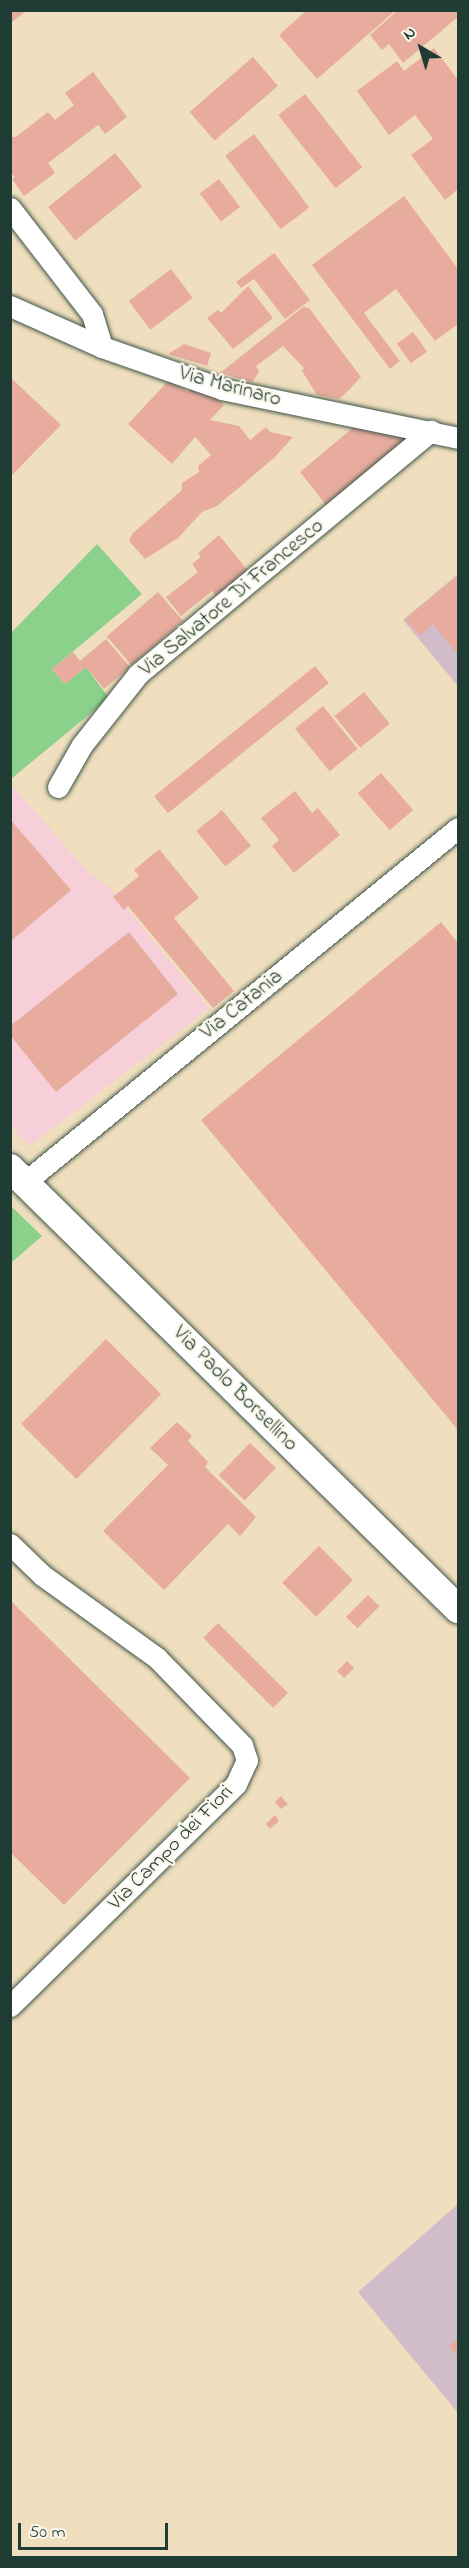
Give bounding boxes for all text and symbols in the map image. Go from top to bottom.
north arrow [391,18,451,78]
text: N [398,21,422,47]
street label: Via Marinaro [176,361,284,413]
street label: Via Salvatore Di Francesco [135,514,329,682]
street label: Via Catania [196,964,288,1046]
street label: Via Paolo Borsellino [167,1321,303,1457]
street label: Via Campo dei Fiori [103,1780,239,1916]
scale bar [21,2511,171,2549]
text: 50 m [29,2520,66,2546]

